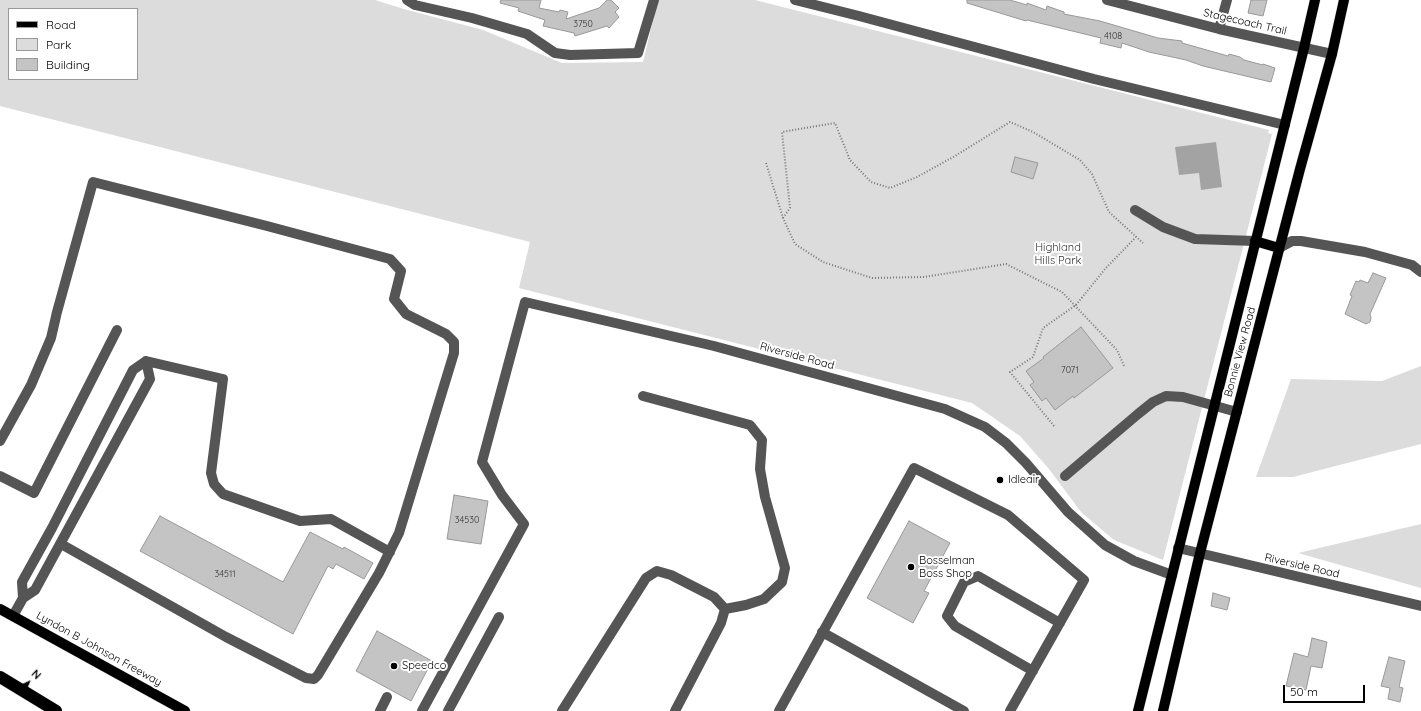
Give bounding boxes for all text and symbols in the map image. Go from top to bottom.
street label: Stagecoach Trail [1202,6,1288,38]
legend [8,8,138,80]
text: Road [46,17,76,32]
house number: 3750 [573,19,593,29]
house number: 4108 [1104,31,1122,41]
text: Park [46,37,71,52]
text: Building [46,57,90,72]
park label: Highland Hills Park [1035,241,1081,267]
street label: Bonnie View Road [1222,306,1258,398]
street label: Riverside Road [758,340,836,372]
house number: 7071 [1061,365,1079,375]
place label: Idleair [1008,473,1039,487]
marker: Idleair [995,475,1005,485]
house number: 34530 [455,515,479,525]
street label: Riverside Road [1263,551,1341,581]
place label: Bosselman Boss Shop [919,554,975,580]
marker: Bosselman Boss Shop [906,562,916,572]
house number: 34511 [214,569,236,579]
street label: Lyndon B Johnson Freeway [34,609,164,689]
place label: Speedco [402,659,446,673]
marker: Speedco [389,661,399,671]
north arrow [8,663,48,703]
text: N [29,667,44,682]
scale bar [1285,677,1367,703]
text: 50 m [1290,684,1318,699]

